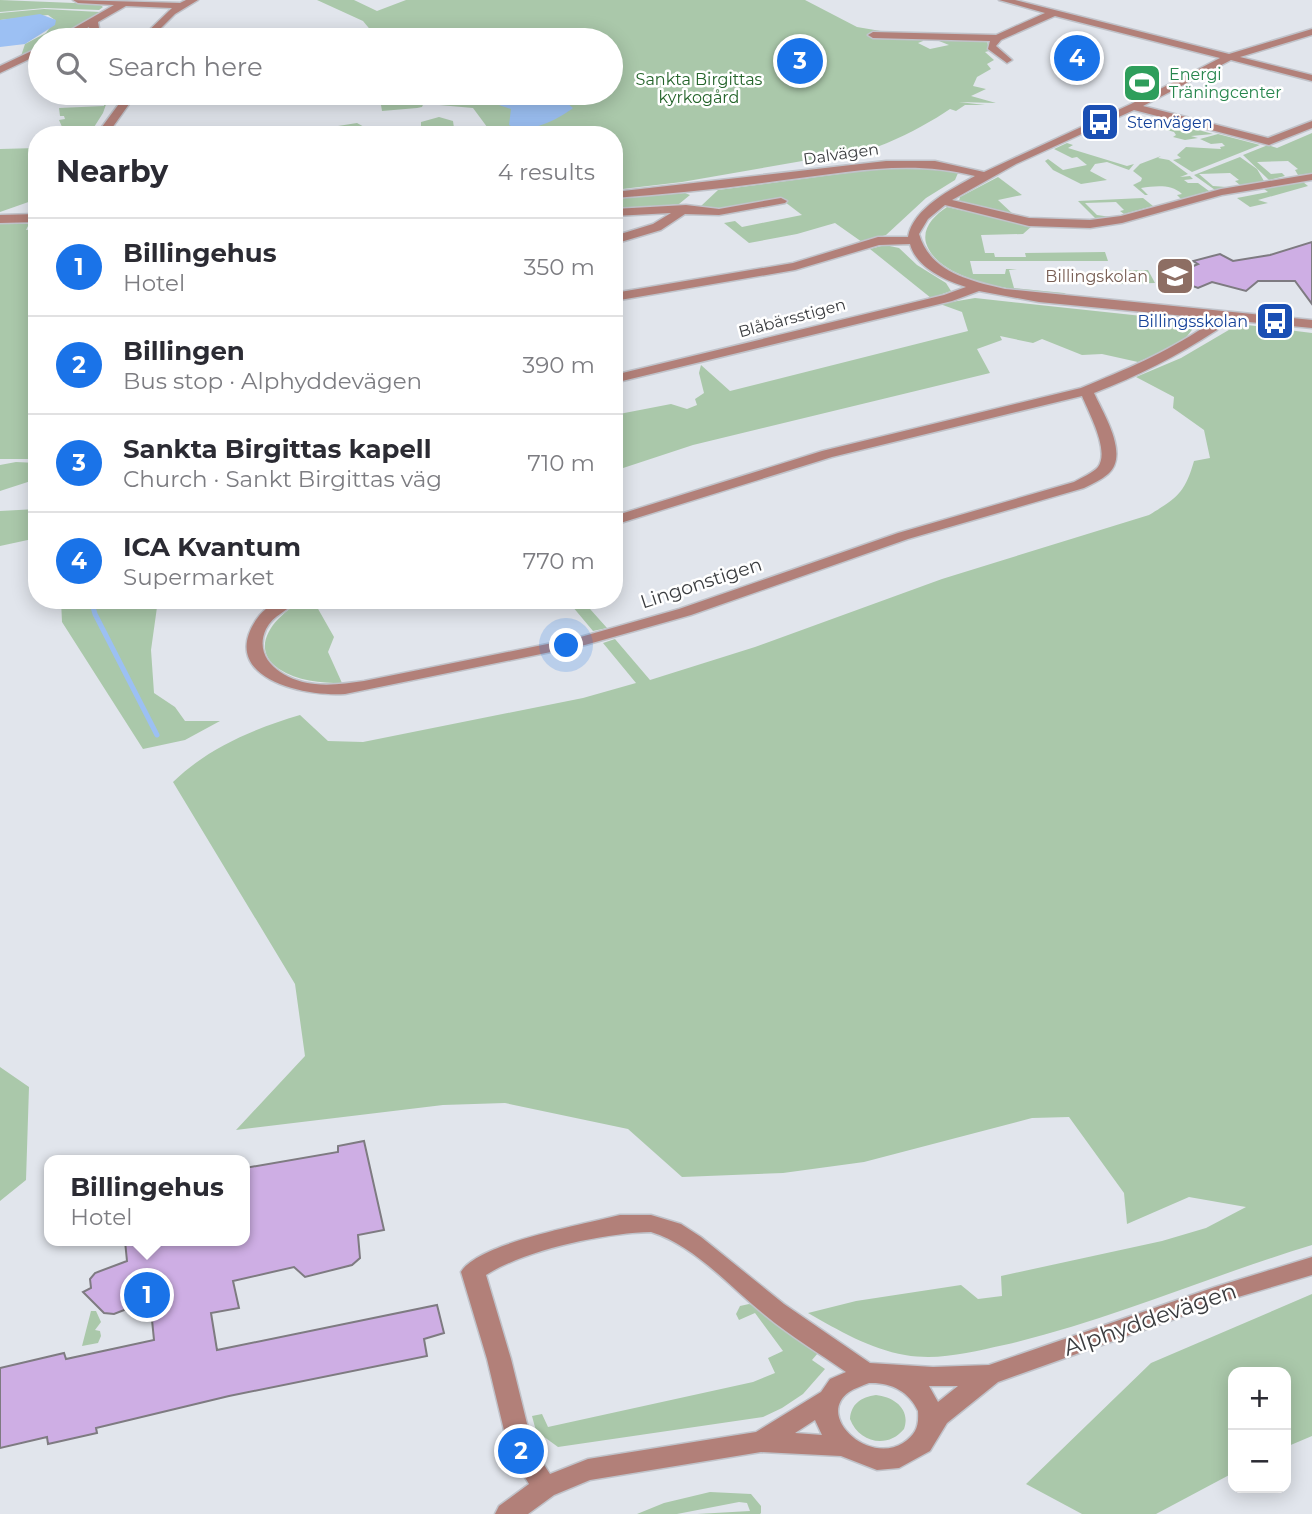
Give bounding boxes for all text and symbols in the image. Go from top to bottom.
search box [28,28,623,105]
pin: 4 [1054,32,1100,84]
pin: 3 [777,35,823,87]
icon: search [52,48,90,86]
text: Search here [108,51,263,83]
sports icon: Energi Träningcenter [1121,62,1163,104]
place label: Energi Träningcenter [1169,65,1282,102]
park label: Sankta Birgittas kyrkogård [636,70,763,107]
bus stop icon: Stenvägen [1079,101,1121,143]
place label: Stenvägen [1127,113,1213,132]
street label: Dalvägen [802,139,880,169]
text: Nearby [56,153,168,190]
text: 4 results [498,158,595,186]
text: Billingehus [123,237,277,269]
text: 1 [74,253,84,281]
text: 350 m [524,253,595,281]
school or university icon: Billingskolan [1154,255,1196,297]
place label: Billingskolan [1045,267,1148,286]
text: Hotel [123,269,185,297]
street label: Blåbärsstigen [736,295,848,341]
bus stop icon: Billingsskolan [1254,300,1296,342]
place label: Billingsskolan [1138,312,1248,331]
text: Billingen [123,335,245,367]
text: 2 [72,351,86,379]
text: 390 m [522,351,595,379]
text: Bus stop · Alphyddevägen [123,367,422,395]
text: Sankta Birgittas kapell [123,433,431,465]
text: 3 [72,449,86,477]
text: 710 m [527,449,595,477]
text: Church · Sankt Birgittas väg [123,465,442,493]
text: ICA Kvantum [123,531,301,563]
text: 4 [71,547,87,575]
text: 770 m [523,547,595,575]
street label: Lingonstigen [637,553,765,613]
text: Supermarket [123,563,275,591]
your location [549,628,583,662]
popup [44,1155,250,1246]
text: Billingehus [70,1171,224,1203]
text: Hotel [70,1203,132,1231]
pin: 1 [124,1269,170,1321]
street label: Alphyddevägen [1060,1276,1240,1362]
map controls [1228,1367,1291,1493]
button: + [1228,1367,1291,1430]
pin: 2 [498,1425,544,1477]
button: − [1228,1430,1291,1493]

